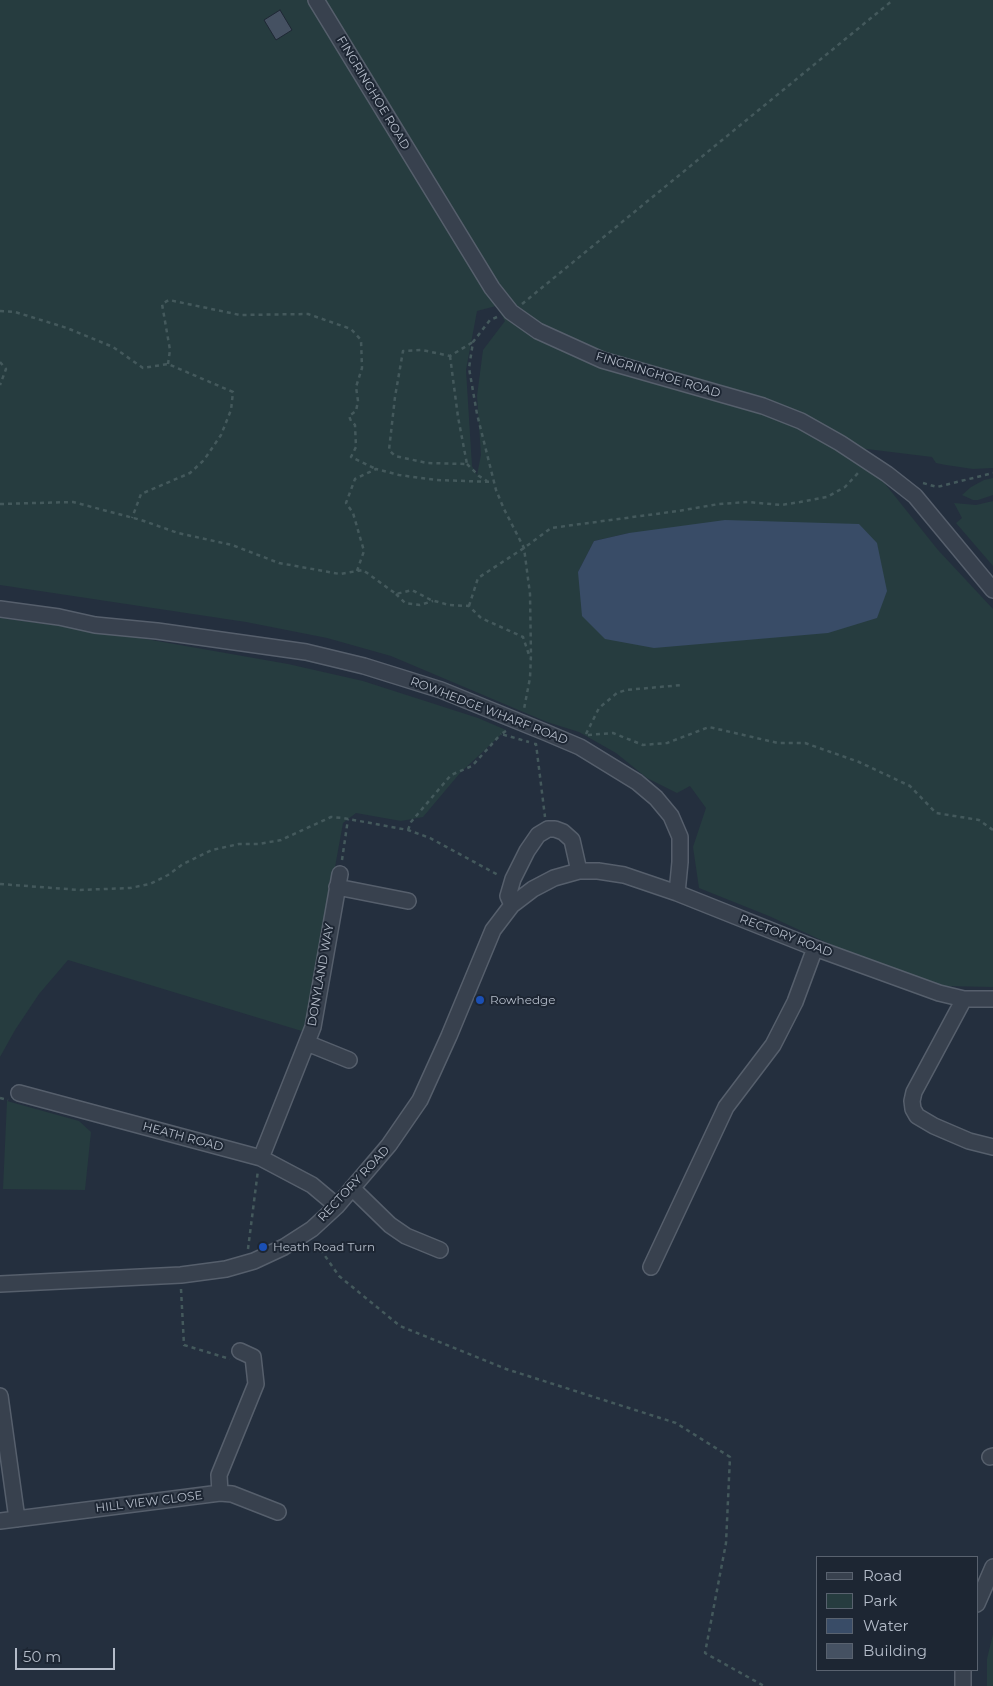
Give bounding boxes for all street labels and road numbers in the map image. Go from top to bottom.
street label: FINGRINGHOE ROAD [333,34,413,152]
street label: FINGRINGHOE ROAD [594,349,722,401]
street label: ROWHEDGE WHARF ROAD [408,674,570,748]
street label: RECTORY ROAD [738,912,834,960]
street label: DONYLAND WAY [305,923,337,1027]
street label: HEATH ROAD [141,1119,225,1155]
street label: RECTORY ROAD [315,1143,393,1225]
street label: HILL VIEW CLOSE [95,1488,203,1516]

